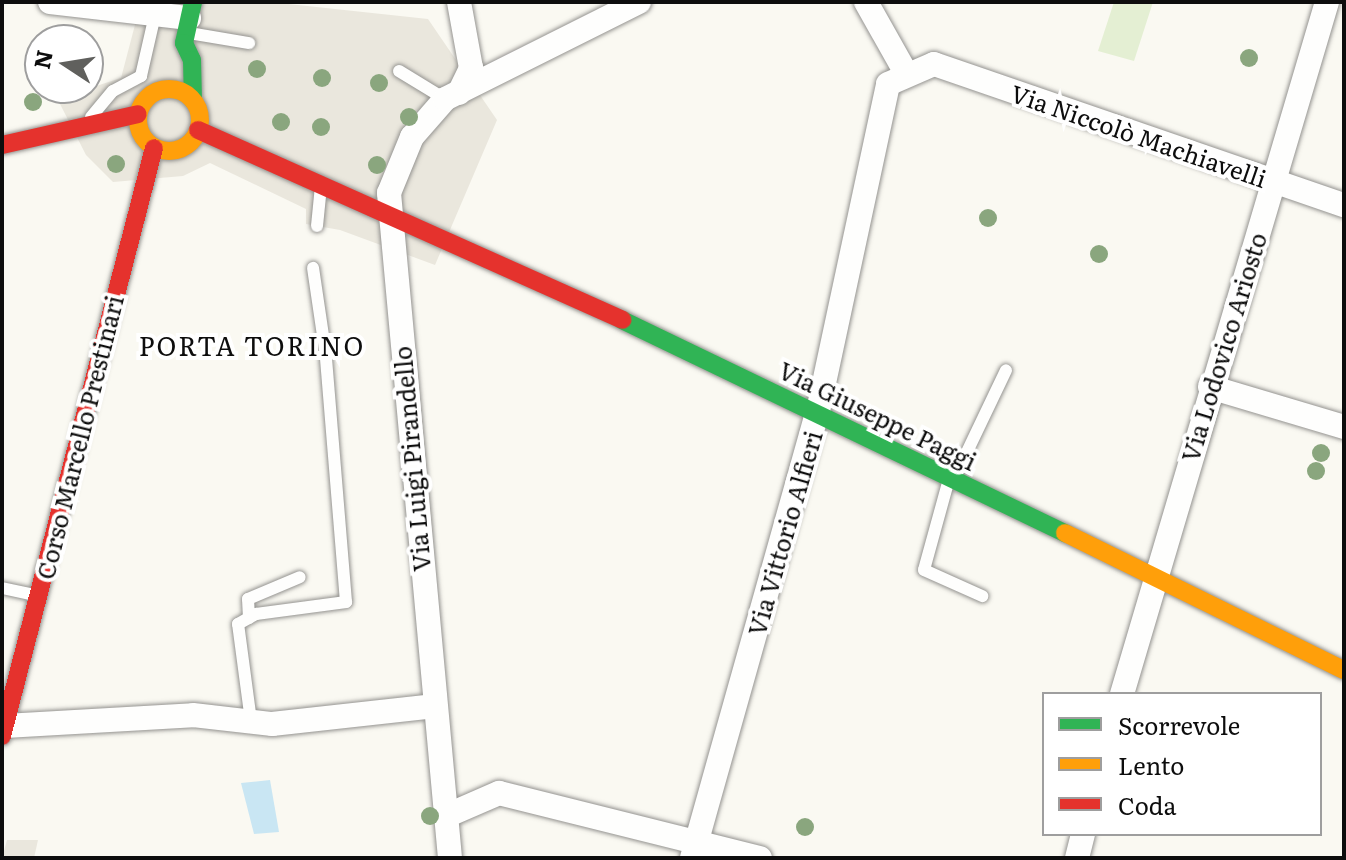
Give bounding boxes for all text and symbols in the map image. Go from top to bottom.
north arrow [24,24,104,104]
text: N [24,47,60,72]
street label: Via Niccolò Machiavelli [1007,78,1271,192]
street label: Via Lodovico Ariosto [1174,229,1272,465]
street label: Corso Marcello Prestinari [30,292,128,582]
district label: PORTA TORINO [139,329,365,361]
street label: Via Luigi Pirandello [387,345,435,573]
street label: Via Giuseppe Paggi [775,355,981,475]
street label: Via Vittorio Alfieri [741,427,827,639]
legend [1042,692,1322,836]
text: Scorrevole [1118,707,1240,742]
text: Lento [1118,747,1184,782]
text: Coda [1118,787,1176,822]

